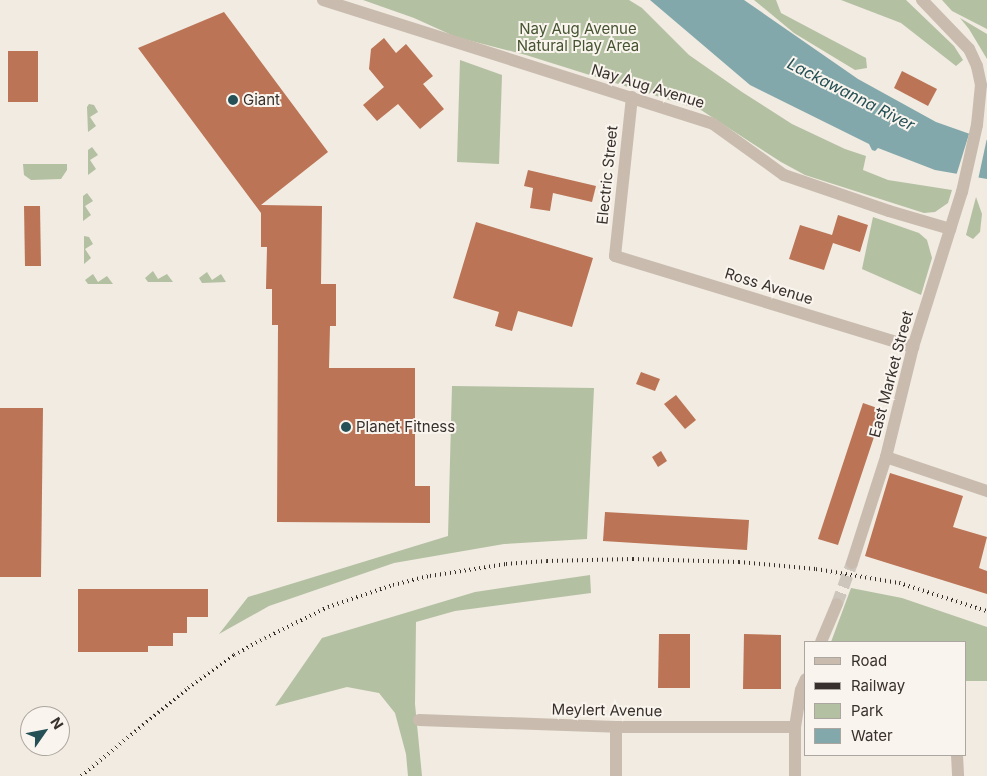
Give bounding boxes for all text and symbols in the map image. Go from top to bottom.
park label: Nay Aug Avenue Natural Play Area [517,19,639,54]
water label: Lackawanna River [784,54,918,134]
street label: Nay Aug Avenue [589,60,707,112]
place label: Giant [243,91,280,109]
marker: Giant [227,94,239,106]
street label: Electric Street [593,125,621,225]
street label: Ross Avenue [723,264,815,308]
street label: East Market Street [865,309,917,439]
place label: Planet Fitness [356,418,455,436]
marker: Planet Fitness [340,421,352,433]
legend [804,641,967,756]
text: Road [851,651,887,670]
text: Railway [851,676,905,695]
street label: Meylert Avenue [552,700,662,720]
text: Park [851,701,883,720]
north arrow [20,706,70,756]
text: N [47,714,67,732]
text: Water [851,726,893,745]

